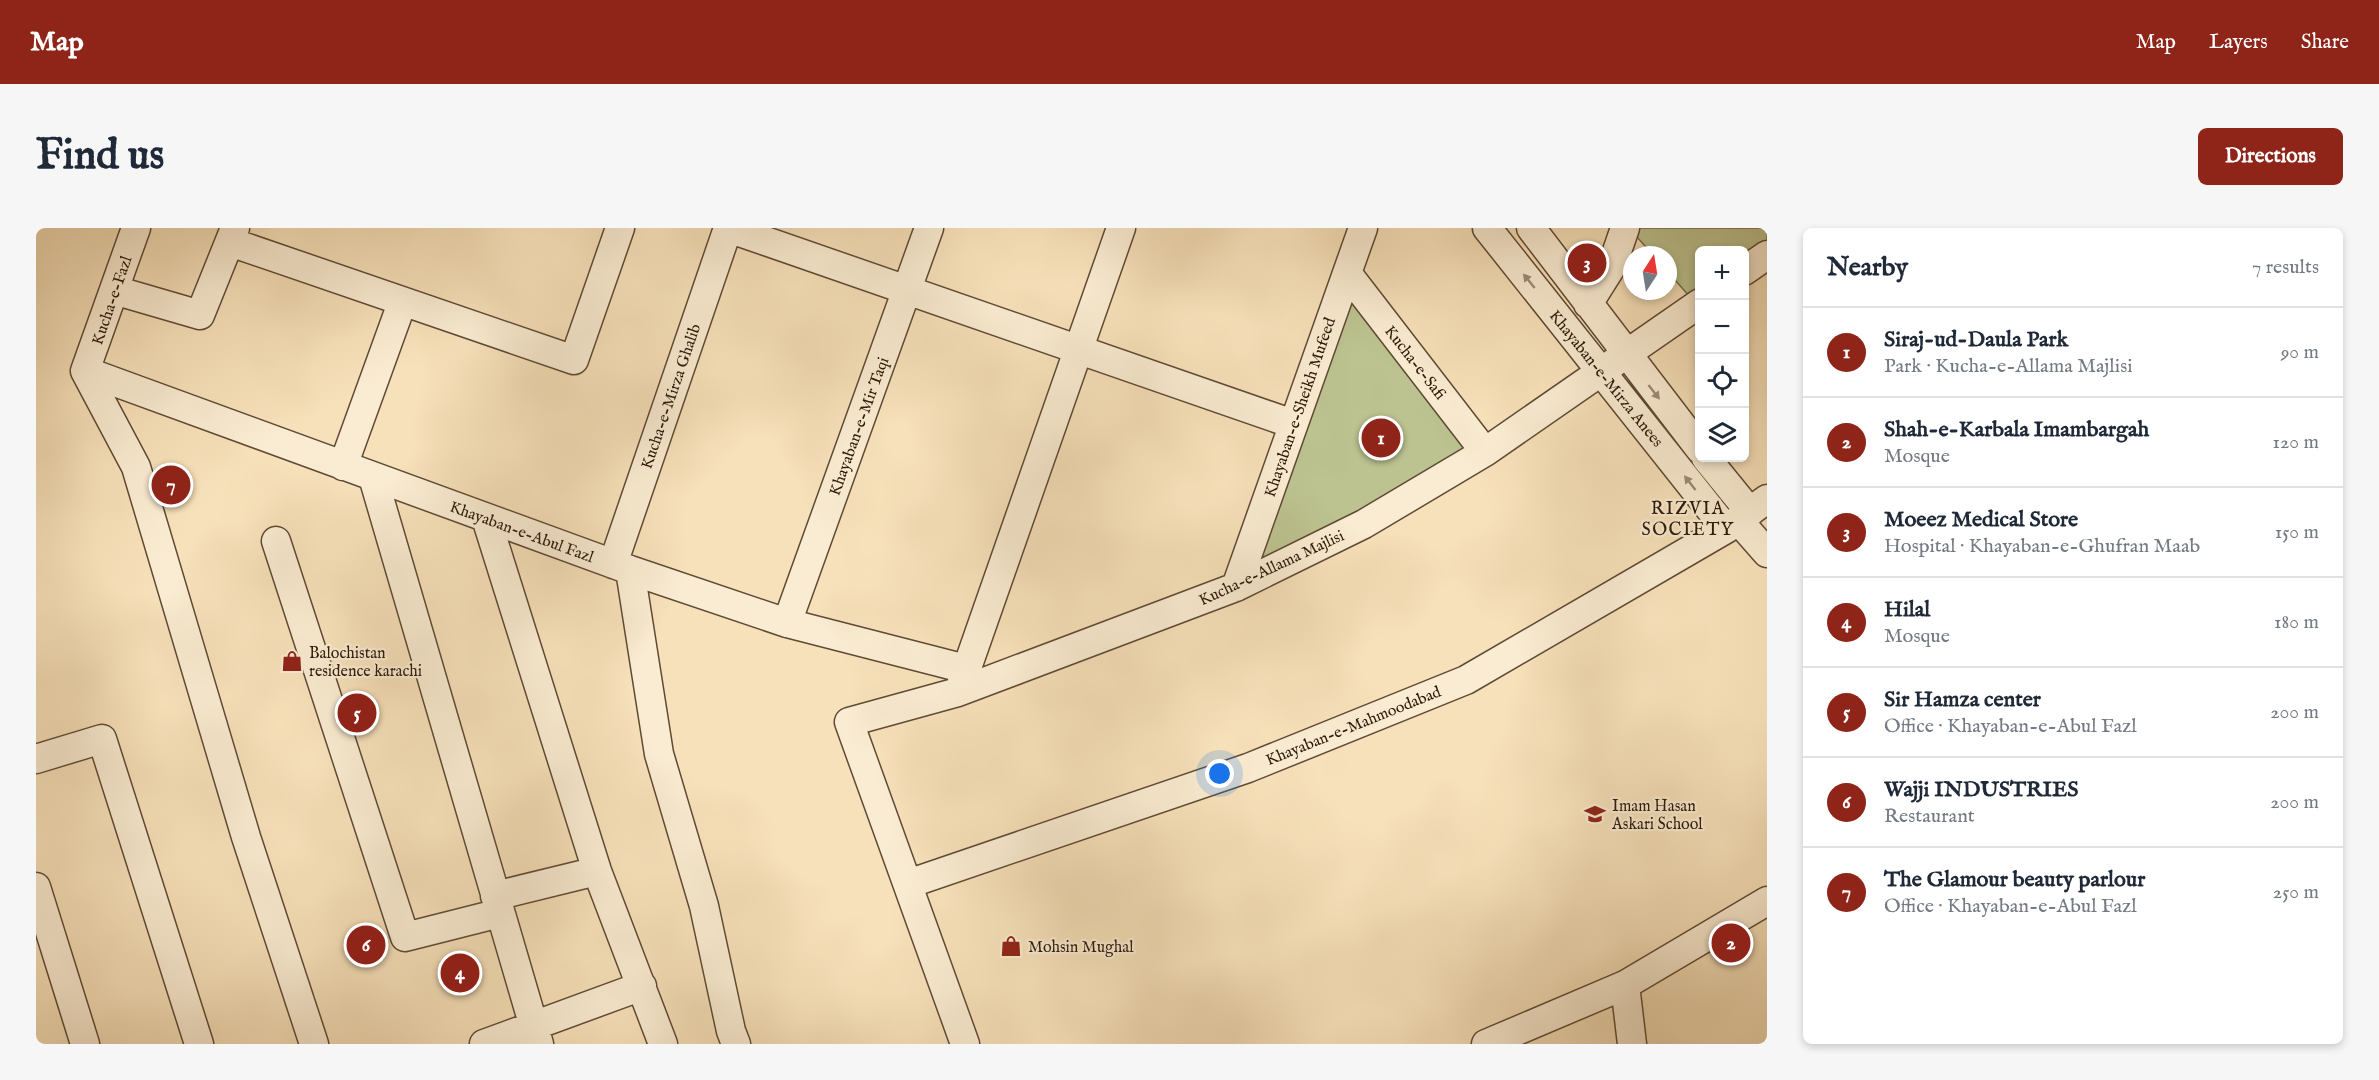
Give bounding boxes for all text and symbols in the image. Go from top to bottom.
text: Map [30,25,84,60]
text: Map [2136,29,2176,56]
text: Layers [2209,29,2268,56]
text: Share [2301,29,2349,56]
button: Directions [2198,128,2343,185]
text: Find us [36,130,164,183]
pin: 3 [1568,240,1606,285]
north arrow [1623,246,1677,300]
map controls [1695,246,1749,462]
button: + [1695,246,1749,300]
text: Nearby [1827,251,1908,284]
street label: Kucha-e-Fazl [88,253,138,348]
text: 7 results [2252,255,2319,280]
one-way arrow [1523,273,1536,289]
button: − [1695,300,1749,354]
street label: Khayaban-e-Mirza Anees [1544,307,1667,452]
street label: Khayaban-e-Sheikh Mufeed [1261,315,1341,500]
street label: Kucha-e-Mirza Ghalib [638,321,706,472]
street label: Kucha-e-Safi [1379,322,1450,404]
text: Siraj-ud-Daula Park [1884,326,2068,354]
text: 1 [1843,340,1850,365]
text: 90 m [2281,340,2319,365]
button: locate [1695,354,1749,408]
text: Park · Kucha-e-Allama Majlisi [1884,354,2133,379]
street label: Khayaban-e-Mir Taqi [826,355,894,499]
one-way arrow [1648,384,1661,400]
button: layers [1695,408,1749,462]
pin: 1 [1362,416,1400,460]
text: Shah-e-Karbala Imambargah [1884,416,2149,444]
text: 2 [1842,430,1851,455]
text: 120 m [2273,430,2319,455]
text: Mosque [1884,444,1950,469]
pin: 7 [152,462,190,508]
one-way arrow [1685,475,1697,490]
street label: Khayaban-e-Abul Fazl [447,498,597,568]
district label: RIZVIA SOCIETY [1641,498,1735,542]
text: Moeez Medical Store [1884,506,2078,534]
text: 3 [1843,520,1850,545]
text: 150 m [2275,520,2319,545]
street label: Kucha-e-Allama Majlisi [1196,526,1348,611]
text: Hospital · Khayaban-e-Ghufran Maab [1884,534,2200,559]
text: Hilal [1884,596,1930,624]
text: 4 [1842,610,1851,635]
text: 180 m [2274,610,2319,635]
text: Mosque [1884,624,1950,649]
place label: Balochistan residence karachi [309,644,422,682]
shop icon: Balochistan residence karachi [280,649,304,673]
street label: Khayaban-e-Mahmoodabad [1263,682,1445,771]
text: Sir Hamza center [1884,686,2041,714]
pin: 5 [338,690,376,736]
text: 5 [1843,700,1850,725]
text: 200 m [2270,700,2319,725]
text: Office · Khayaban-e-Abul Fazl [1884,714,2137,739]
your location [1205,759,1234,788]
text: Wajji INDUSTRIES [1884,776,2079,804]
text: 6 [1842,790,1851,815]
text: 200 m [2270,790,2319,815]
place label: Imam Hasan Askari School [1611,797,1703,835]
school or university icon: Imam Hasan Askari School [1583,802,1607,826]
text: Restaurant [1884,804,1975,829]
text: The Glamour beauty parlour [1884,866,2145,894]
text: 7 [1842,880,1851,905]
text: 250 m [2273,880,2319,905]
text: Office · Khayaban-e-Abul Fazl [1884,894,2137,919]
pin: 2 [1712,920,1750,966]
pin: 6 [346,922,386,968]
shop icon: Mohsin Mughal [999,934,1023,958]
place label: Mohsin Mughal [1028,938,1134,958]
pin: 4 [440,950,480,996]

